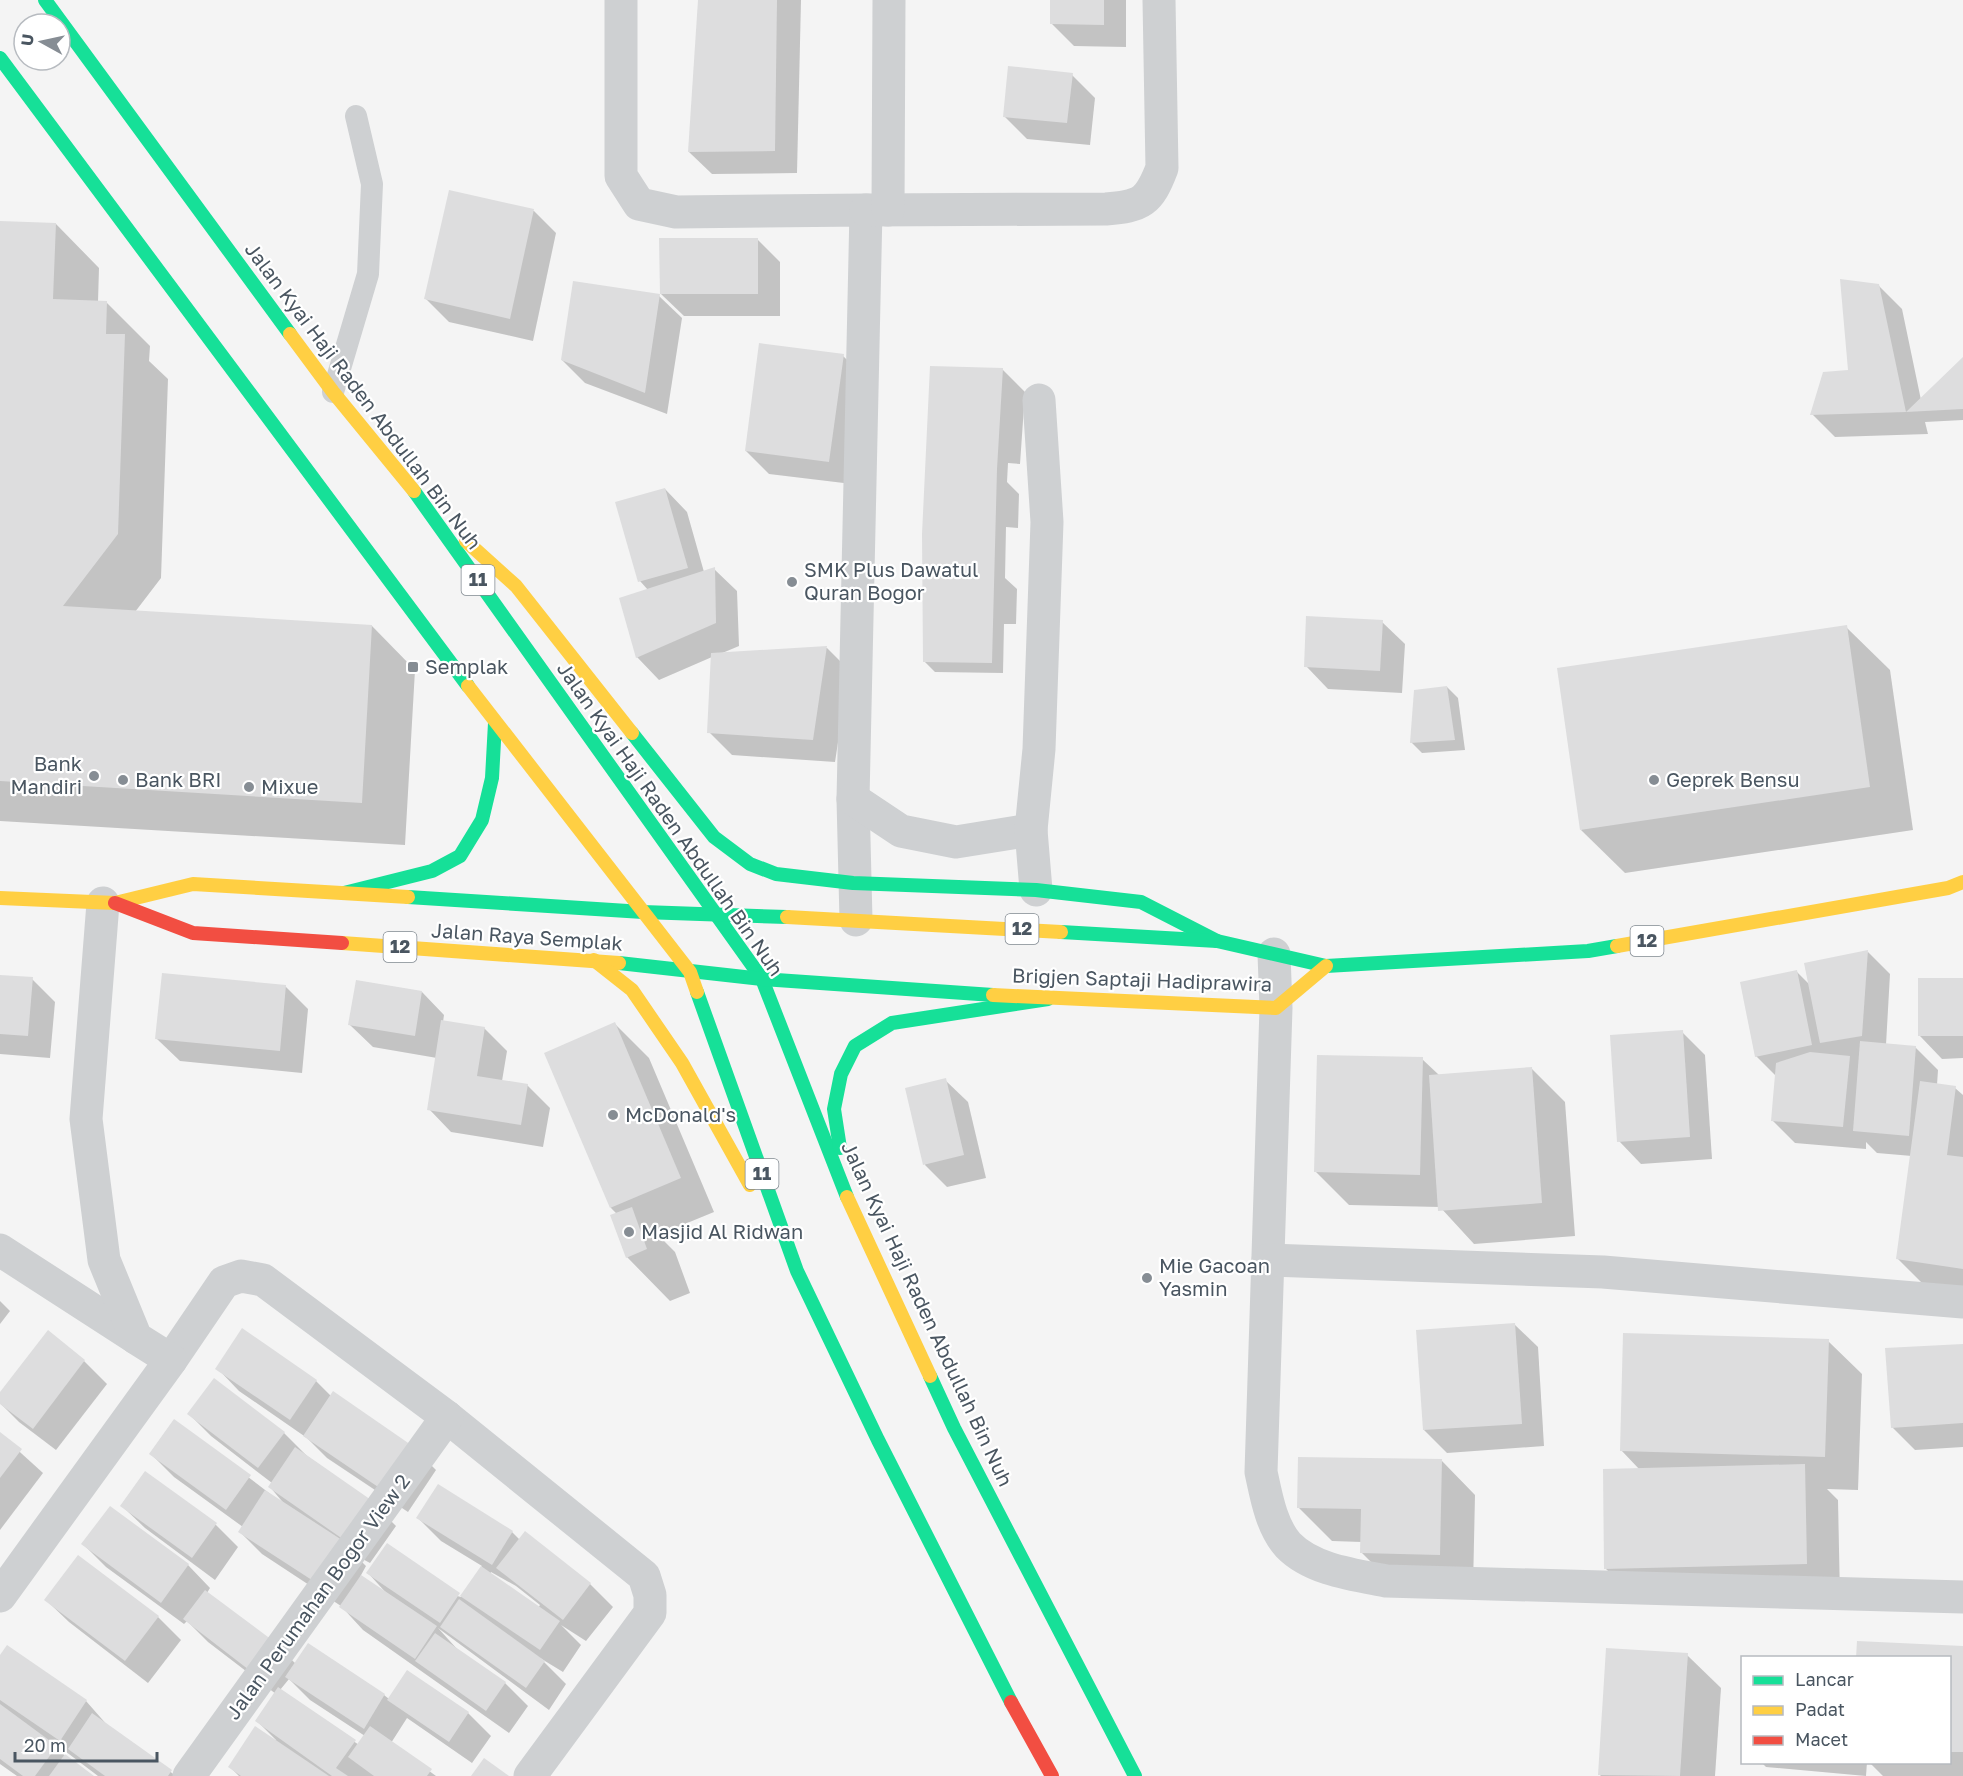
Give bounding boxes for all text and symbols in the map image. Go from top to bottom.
north arrow [12,12,72,72]
text: U [16,33,38,47]
street label: Jalan Kyai Haji Raden Abdullah Bin Nuh [240,237,487,554]
place label: SMK Plus Dawatul Quran Bogor [804,557,979,604]
road number: 11 [462,565,494,595]
marker: SMK Plus Dawatul Quran Bogor [785,575,799,589]
place label: Semplak [425,654,508,678]
street label: Jalan Kyai Haji Raden Abdullah Bin Nuh [553,657,789,980]
marker: Semplak [406,660,420,674]
place label: Bank Mandiri [10,751,82,798]
place label: Bank BRI [135,767,222,791]
place label: Geprek Bensu [1666,767,1800,791]
marker: Bank Mandiri [87,769,101,783]
marker: Bank BRI [116,773,130,787]
marker: Geprek Bensu [1647,773,1661,787]
place label: Mixue [261,774,318,798]
marker: Mixue [242,780,256,794]
road number: 12 [1006,914,1038,944]
street label: Jalan Raya Semplak [430,917,624,955]
road number: 12 [1630,926,1664,956]
road number: 12 [384,932,416,962]
street label: Brigjen Saptaji Hadiprawira [1012,962,1272,996]
place label: McDonald's [625,1102,736,1126]
marker: McDonald's [606,1108,620,1122]
street label: Jalan Kyai Haji Raden Abdullah Bin Nuh [837,1137,1019,1490]
road number: 11 [746,1159,778,1189]
place label: Masjid Al Ridwan [641,1219,803,1243]
marker: Masjid Al Ridwan [622,1225,636,1239]
place label: Mie Gacoan Yasmin [1159,1253,1270,1300]
marker: Mie Gacoan Yasmin [1140,1271,1154,1285]
street label: Jalan Perumahan Bogor View 2 [220,1469,414,1724]
legend [1741,1656,1951,1764]
text: Lancar [1795,1668,1854,1690]
text: Padat [1795,1698,1845,1720]
scale bar [15,1725,158,1763]
text: Macet [1795,1728,1848,1750]
text: 20 m [24,1734,66,1756]

